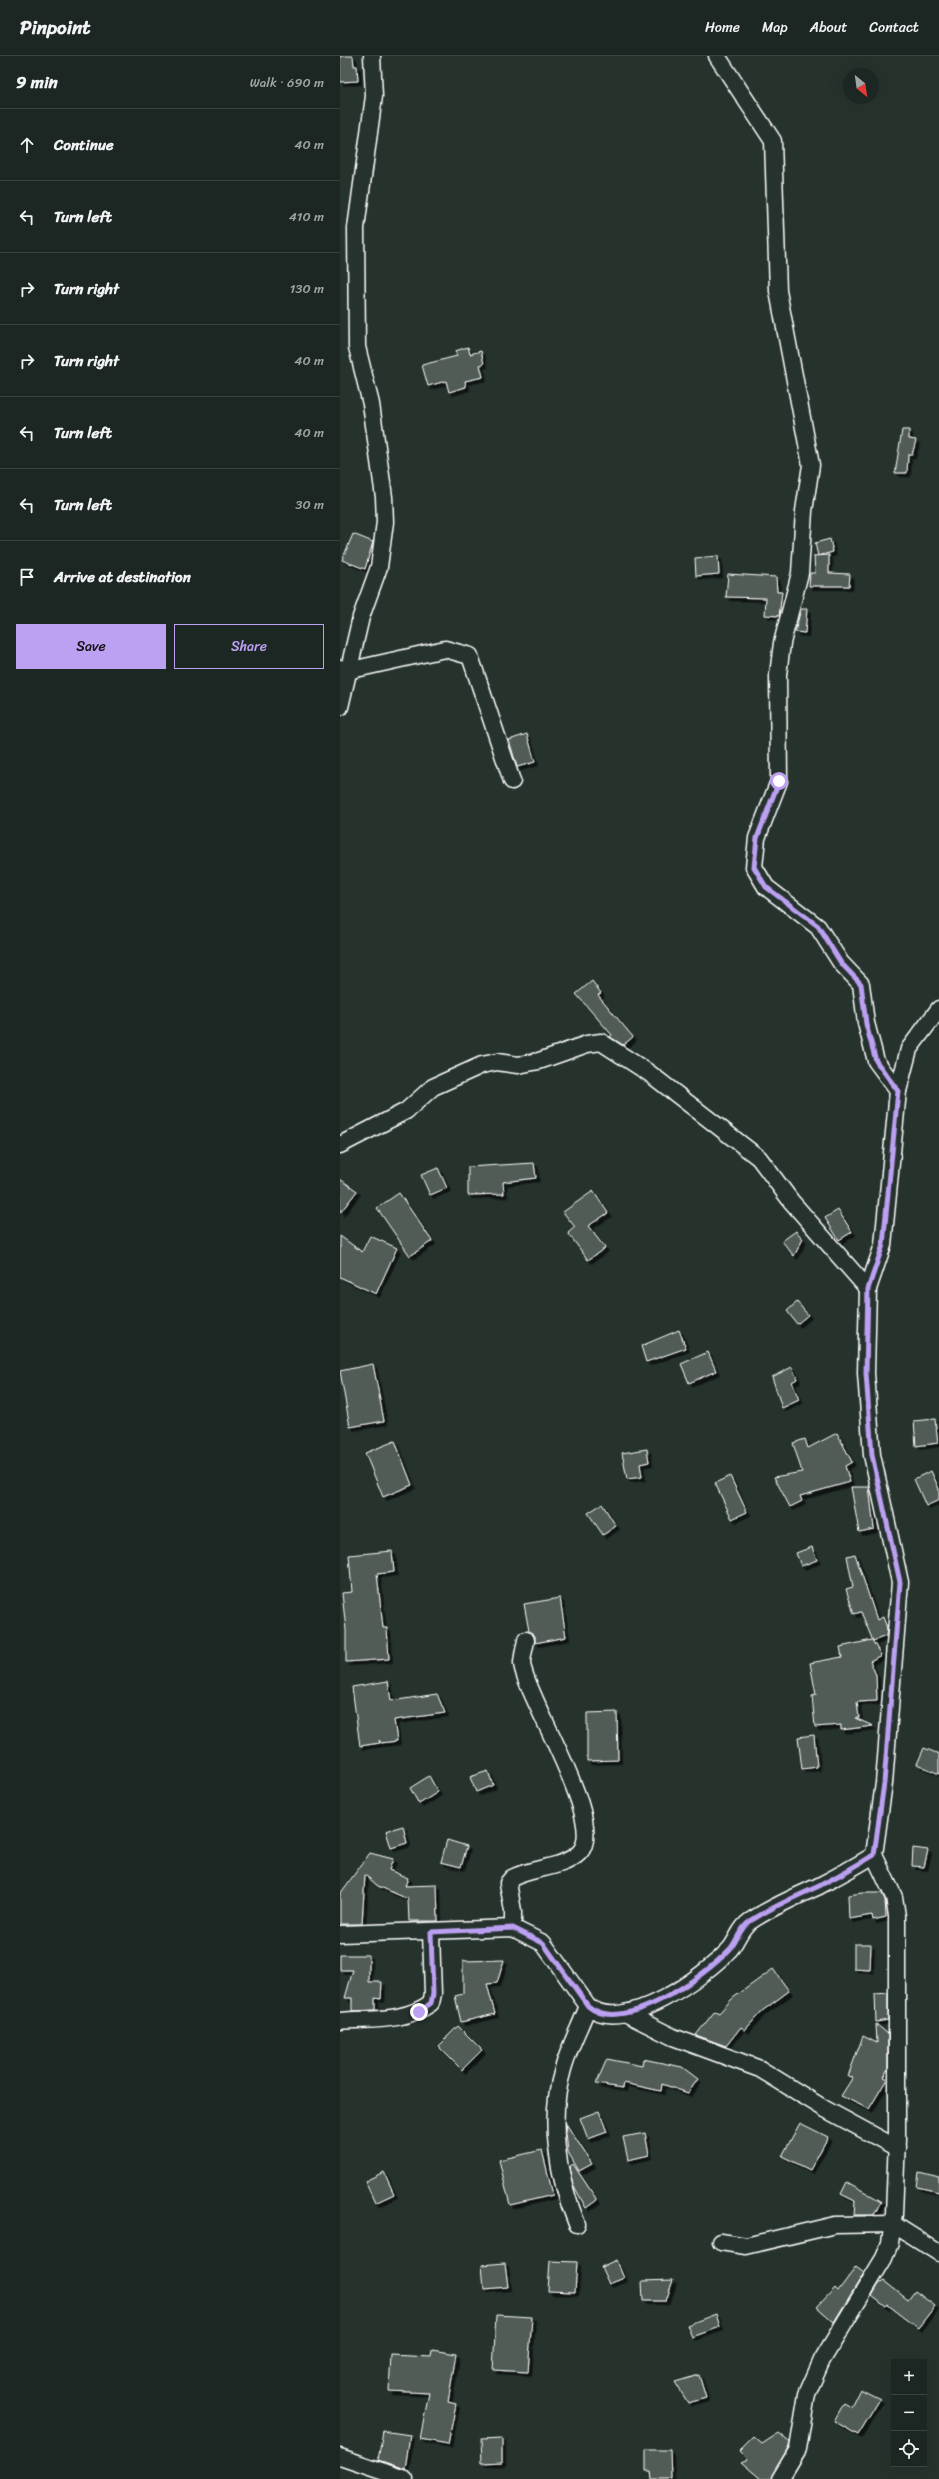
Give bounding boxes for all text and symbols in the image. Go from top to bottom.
text: Pinpoint [20,11,91,44]
text: Home [705,15,740,40]
text: Map [762,15,788,40]
text: About [810,15,847,40]
text: Contact [869,15,919,40]
text: 9 min [16,67,58,97]
north arrow [843,68,879,104]
text: Walk · 690 m [250,71,324,94]
text: Continue [54,132,114,158]
text: 40 m [294,133,324,156]
icon: ahead [16,134,38,156]
text: Turn left [54,204,112,230]
text: 410 m [289,205,324,228]
icon: left [16,206,38,228]
text: Turn right [54,276,119,302]
text: 130 m [290,277,324,300]
icon: right [16,278,38,300]
text: Turn right [54,348,119,374]
text: 40 m [294,349,324,372]
icon: right [16,350,38,372]
text: Turn left [54,420,112,446]
text: 40 m [294,421,324,444]
icon: left [16,422,38,444]
text: Turn left [54,492,112,518]
text: 30 m [295,493,324,516]
icon: left [16,494,38,516]
text: Arrive at destination [54,564,191,590]
icon: arrive [16,566,38,588]
button: Save [16,624,166,669]
button: Share [174,624,324,669]
route start [770,772,788,790]
route end [410,2003,428,2021]
map controls [891,2359,927,2467]
button: + [891,2359,927,2395]
button: − [891,2395,927,2431]
button: locate [891,2431,927,2467]

